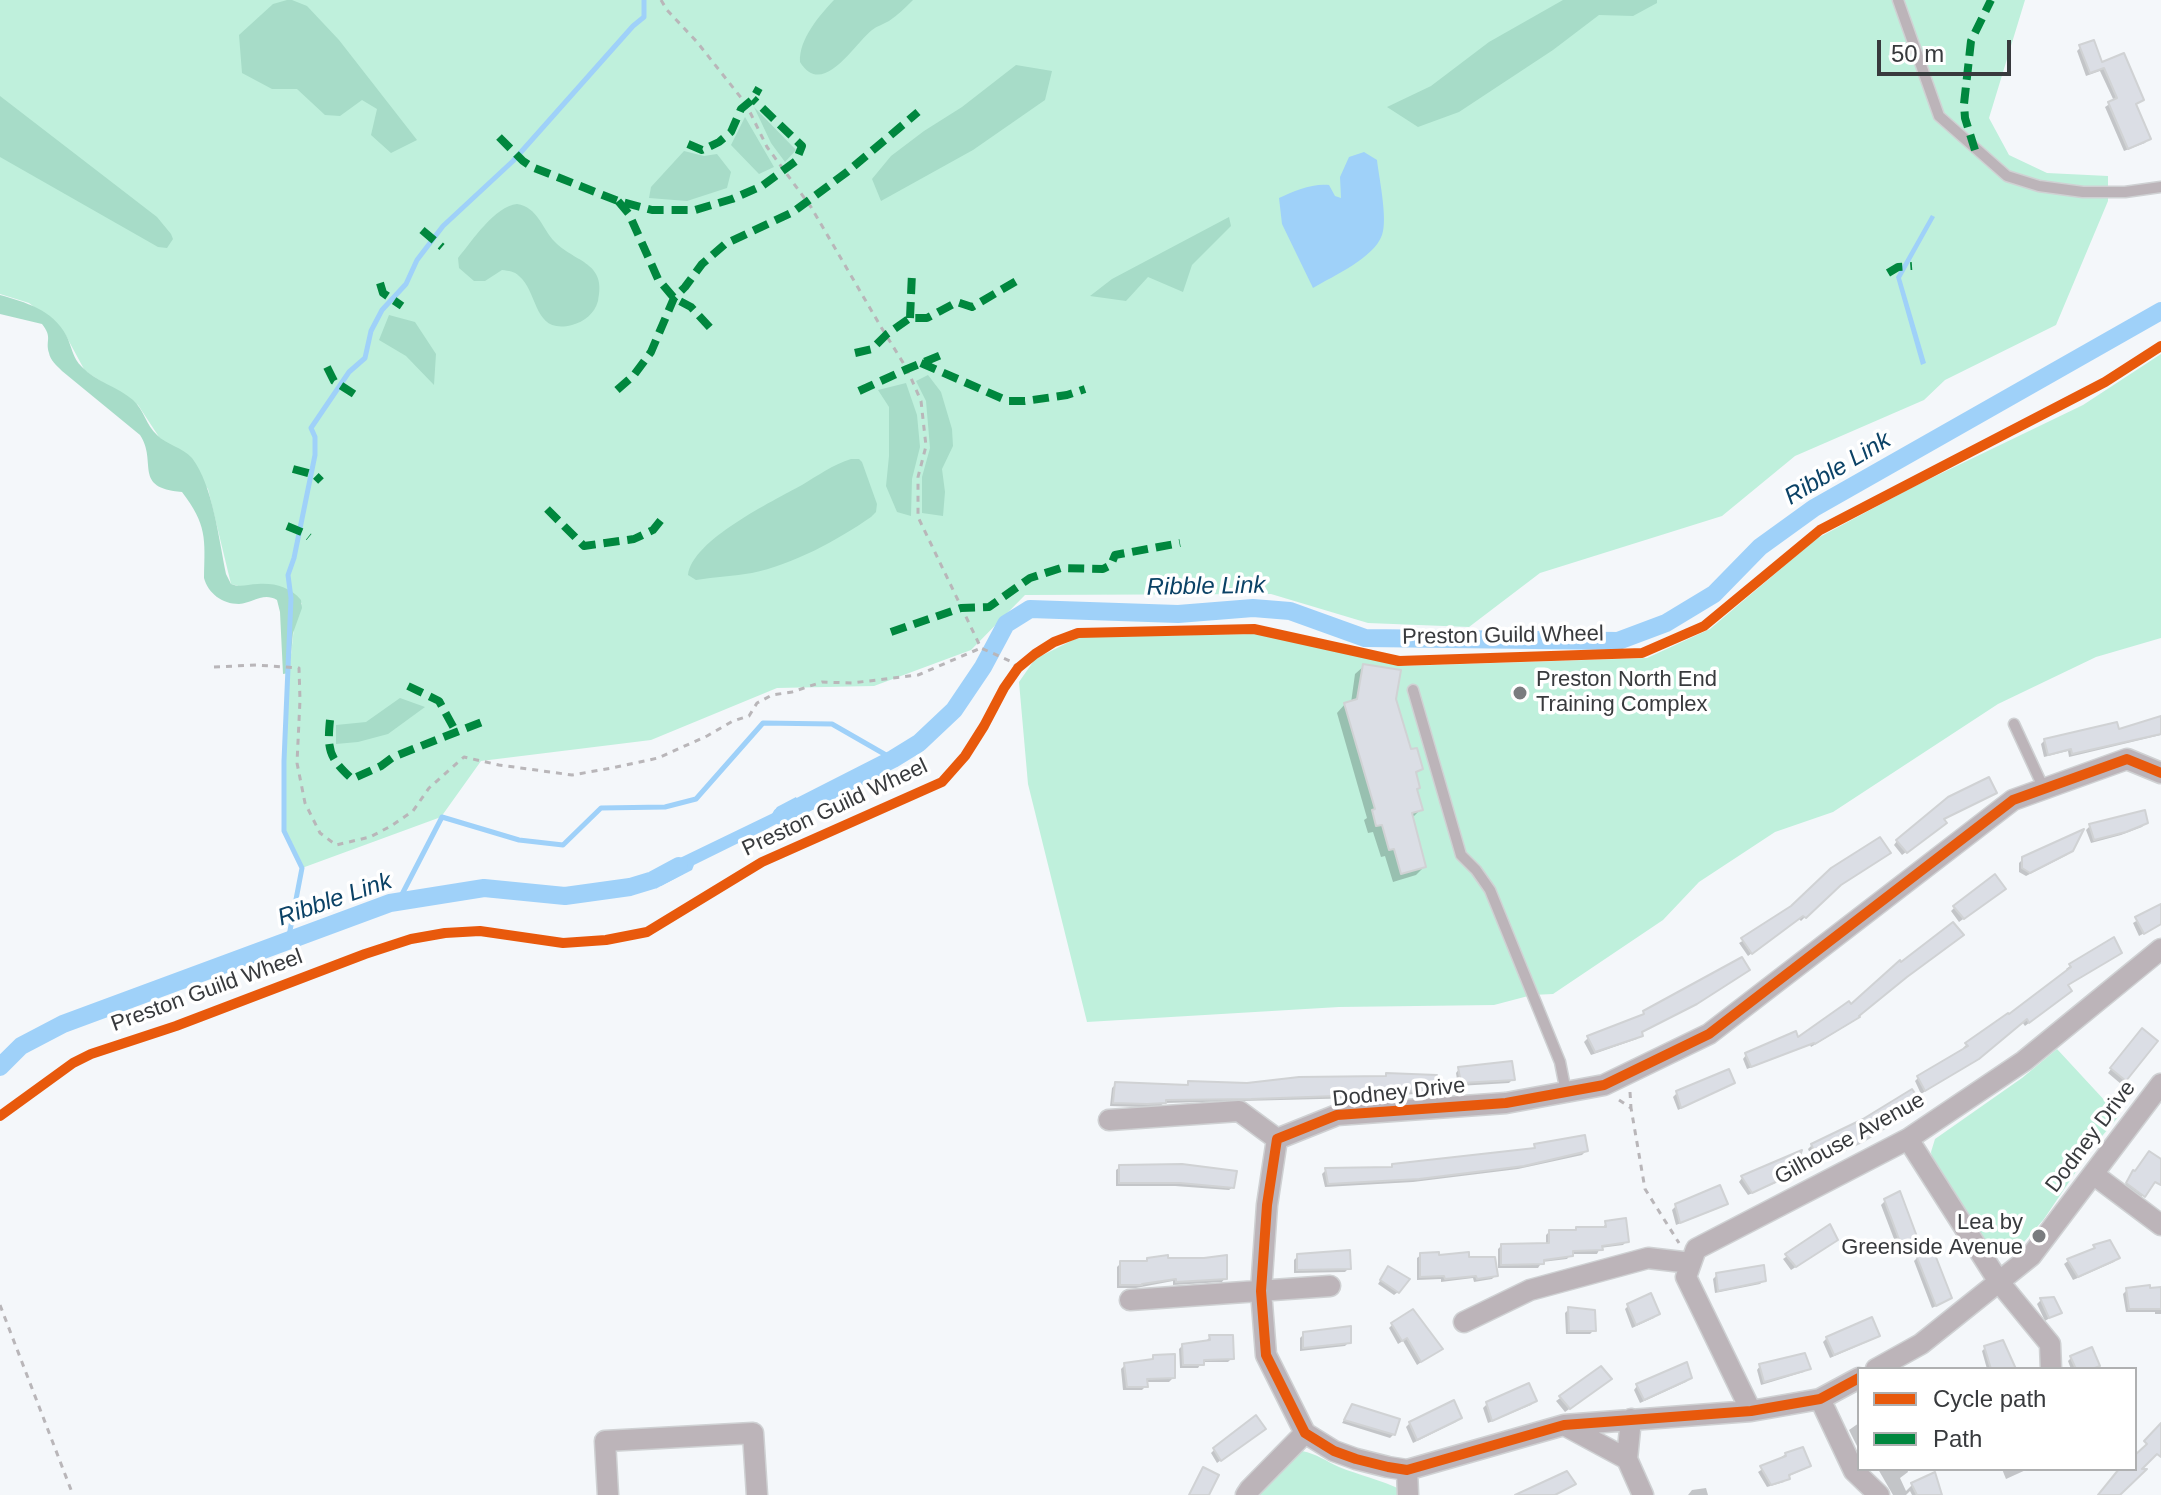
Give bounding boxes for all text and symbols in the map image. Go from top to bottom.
scale bar [1881,24,2015,74]
text: 50 m [1891,40,1944,67]
water label: Ribble Link [1780,426,1896,512]
water label: Ribble Link [1146,572,1266,602]
street label: Preston Guild Wheel [1402,621,1604,651]
place label: Preston North End Training Complex [1536,667,1717,718]
marker: Preston North End Training Complex [1511,684,1529,702]
street label: Preston Guild Wheel [738,753,932,863]
water label: Ribble Link [274,867,396,933]
street label: Preston Guild Wheel [108,944,306,1038]
street label: Dodney Drive [1331,1073,1467,1113]
street label: Dodney Drive [2040,1076,2142,1198]
street label: Gilhouse Avenue [1771,1087,1929,1191]
place label: Lea by Greenside Avenue [1841,1210,2023,1262]
marker: Lea by Greenside Avenue [2030,1227,2048,1245]
legend [1857,1367,2137,1471]
text: Cycle path [1933,1385,2046,1412]
text: Path [1933,1425,1982,1452]

